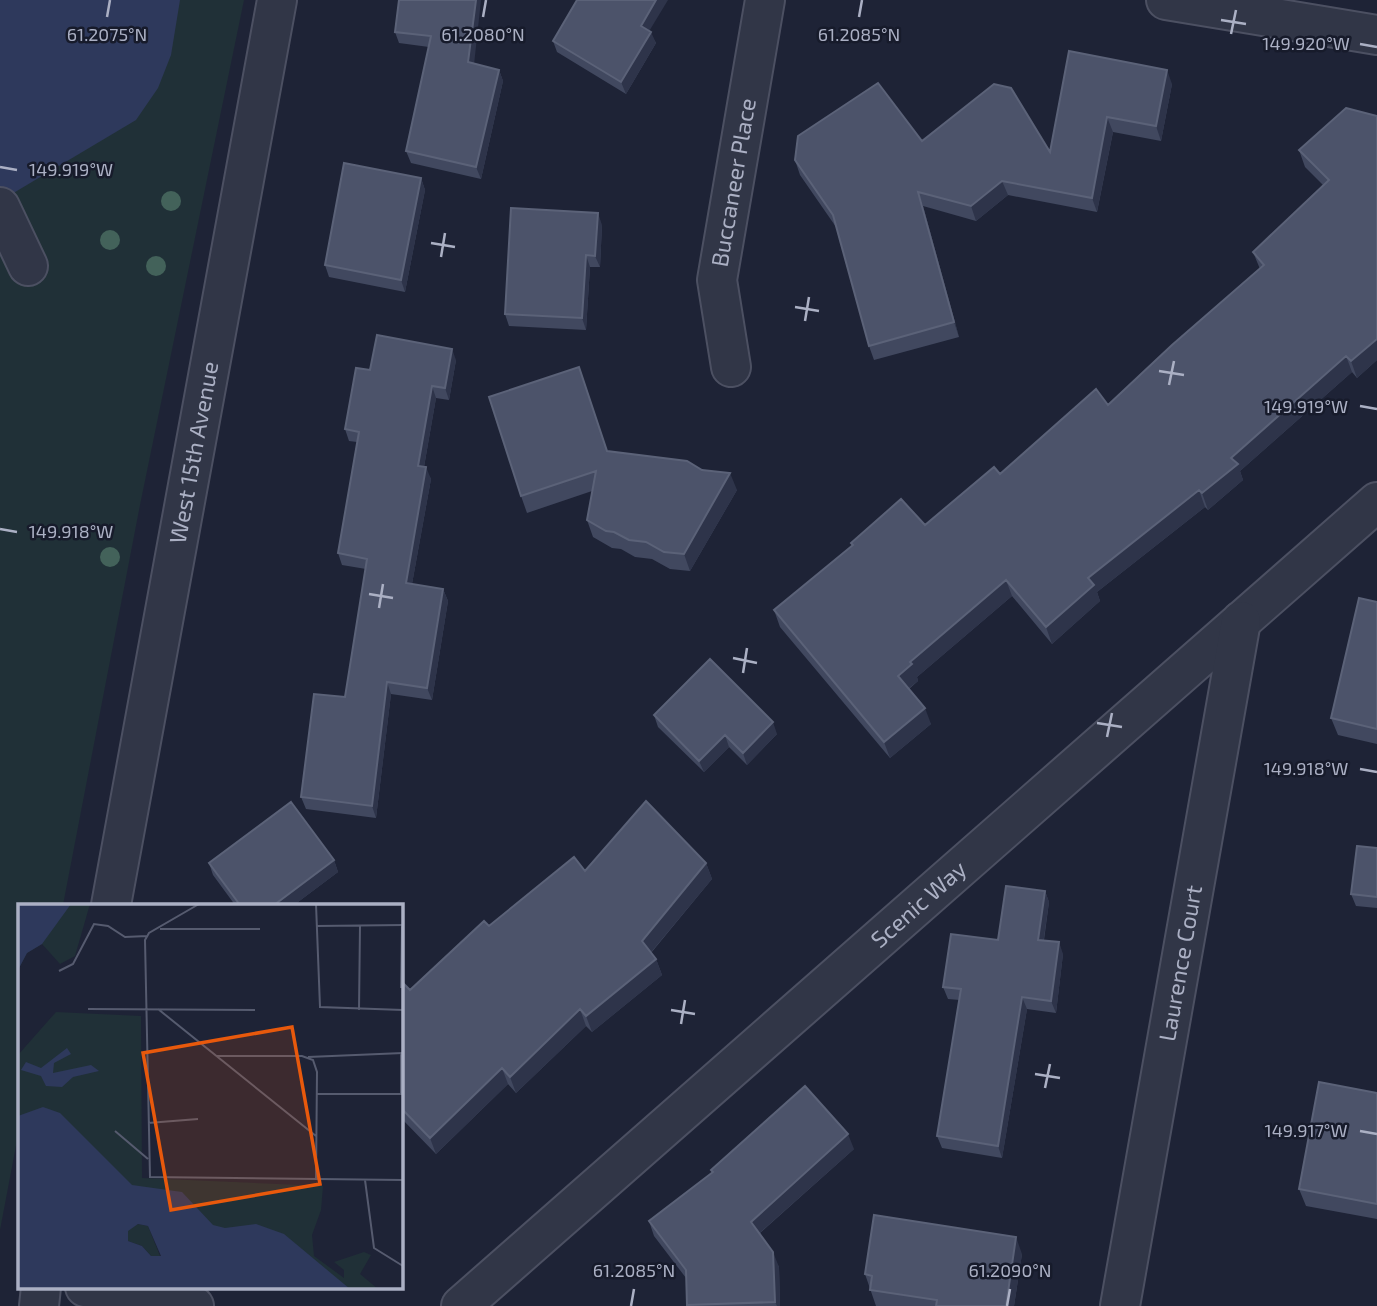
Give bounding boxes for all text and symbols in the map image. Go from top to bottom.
text: 61.2075°N [67,23,147,45]
text: 61.2080°N [441,23,525,45]
text: 61.2085°N [818,23,900,45]
text: 149.920°W [1262,32,1350,54]
street label: Buccaneer Place [704,96,761,269]
text: 149.919°W [29,158,113,180]
street label: West 15th Avenue [163,359,223,546]
text: 149.919°W [1264,395,1348,417]
text: 149.918°W [29,520,113,542]
text: 149.918°W [1264,757,1348,779]
street label: Scenic Way [865,854,972,953]
street label: Laurence Court [1152,883,1207,1043]
inset map [18,904,402,1288]
text: 149.917°W [1265,1119,1347,1141]
text: 61.2085°N [593,1259,675,1281]
text: 61.2090°N [969,1259,1051,1281]

